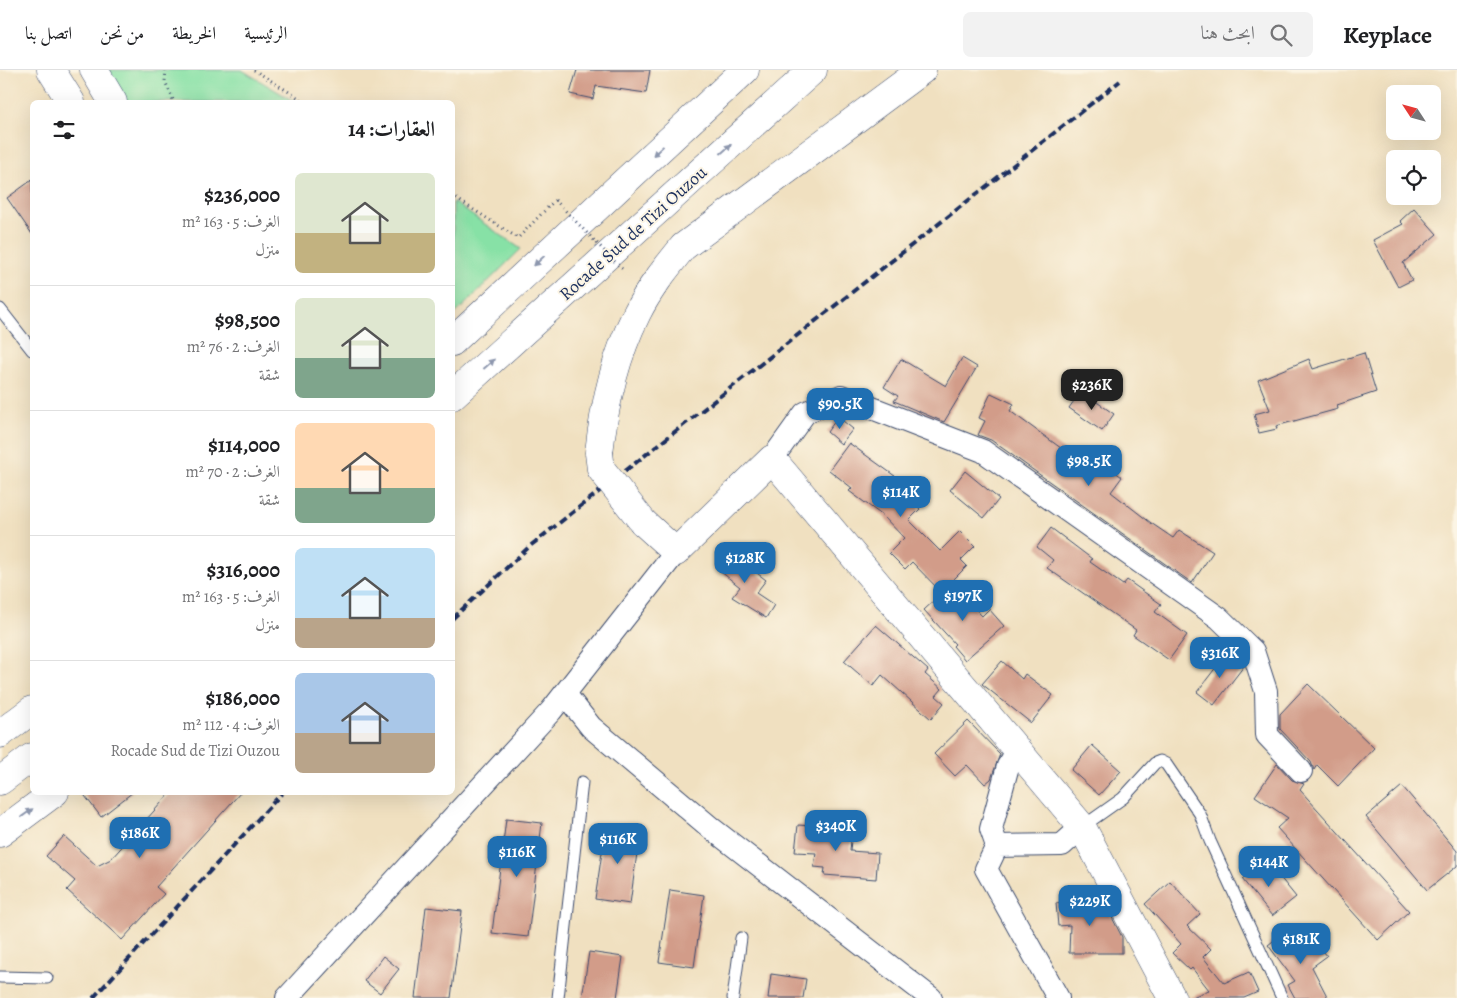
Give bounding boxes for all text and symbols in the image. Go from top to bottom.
search box [963,12,1313,57]
text: Keyplace [1343,19,1432,51]
text: ابحث هنا [1201,20,1255,46]
text: اتصل بنا [25,21,72,45]
text: من نحن [100,21,144,45]
text: الخريطة [172,21,216,45]
text: الرئيسية [244,21,287,45]
icon: search [1267,21,1295,49]
north arrow [1386,85,1441,140]
map controls [1386,85,1441,205]
text: العقارات: 14 [348,115,435,143]
icon: filters [50,116,78,144]
one-way arrow [719,143,731,155]
one-way arrow [652,145,664,157]
button: locate [1386,150,1441,205]
street label: Rocade Sud de Tizi Ouzou [554,160,712,306]
text: $236,000 [204,181,280,209]
icon: home [335,193,395,253]
text: الغرف: 5 · 163 m² [182,211,280,233]
text: منزل [255,239,280,261]
one-way arrow [533,255,545,267]
text: $98,500 [215,306,280,334]
icon: home [335,318,395,378]
text: الغرف: 2 · 76 m² [187,336,280,358]
one-way arrow [482,358,494,370]
text: شقة [259,364,280,386]
pin: $236K [1057,368,1127,411]
text: $236K [1072,374,1112,396]
pin: $90.5K [799,388,881,430]
text: $90.5K [818,393,862,415]
text: $114,000 [208,431,280,459]
icon: home [335,443,395,503]
pin: $98.5K [1048,444,1130,487]
text: $98.5K [1067,450,1111,472]
text: الغرف: 2 · 70 m² [186,461,280,483]
pin: $114K [866,476,936,518]
text: $114K [883,481,919,503]
text: شقة [259,489,280,511]
pin: $128K [710,542,780,584]
text: $128K [725,547,765,569]
text: $316,000 [207,556,280,584]
icon: home [335,568,395,628]
pin: $197K [928,580,998,622]
text: $197K [944,585,982,607]
text: الغرف: 5 · 163 m² [182,586,280,608]
text: منزل [255,614,280,636]
pin: $316K [1185,636,1255,679]
text: $316K [1201,642,1239,664]
text: $186,000 [205,684,280,712]
icon: home [335,693,395,753]
text: الغرف: 4 · 112 m² [183,714,280,736]
text: Rocade Sud de Tizi Ouzou [110,740,280,762]
one-way arrow [21,808,34,818]
pin: $340K [801,810,871,852]
text: $340K [816,815,856,837]
pin: $186K [105,816,175,859]
text: $186K [121,822,159,844]
pin: $116K [583,822,653,865]
text: $116K [600,828,636,850]
pin: $116K [482,836,552,878]
text: $116K [499,841,535,863]
pin: $144K [1234,846,1304,888]
text: $144K [1250,851,1288,873]
pin: $229K [1055,884,1125,927]
text: $229K [1070,890,1110,912]
pin: $181K [1266,922,1336,965]
text: $181K [1282,928,1320,950]

